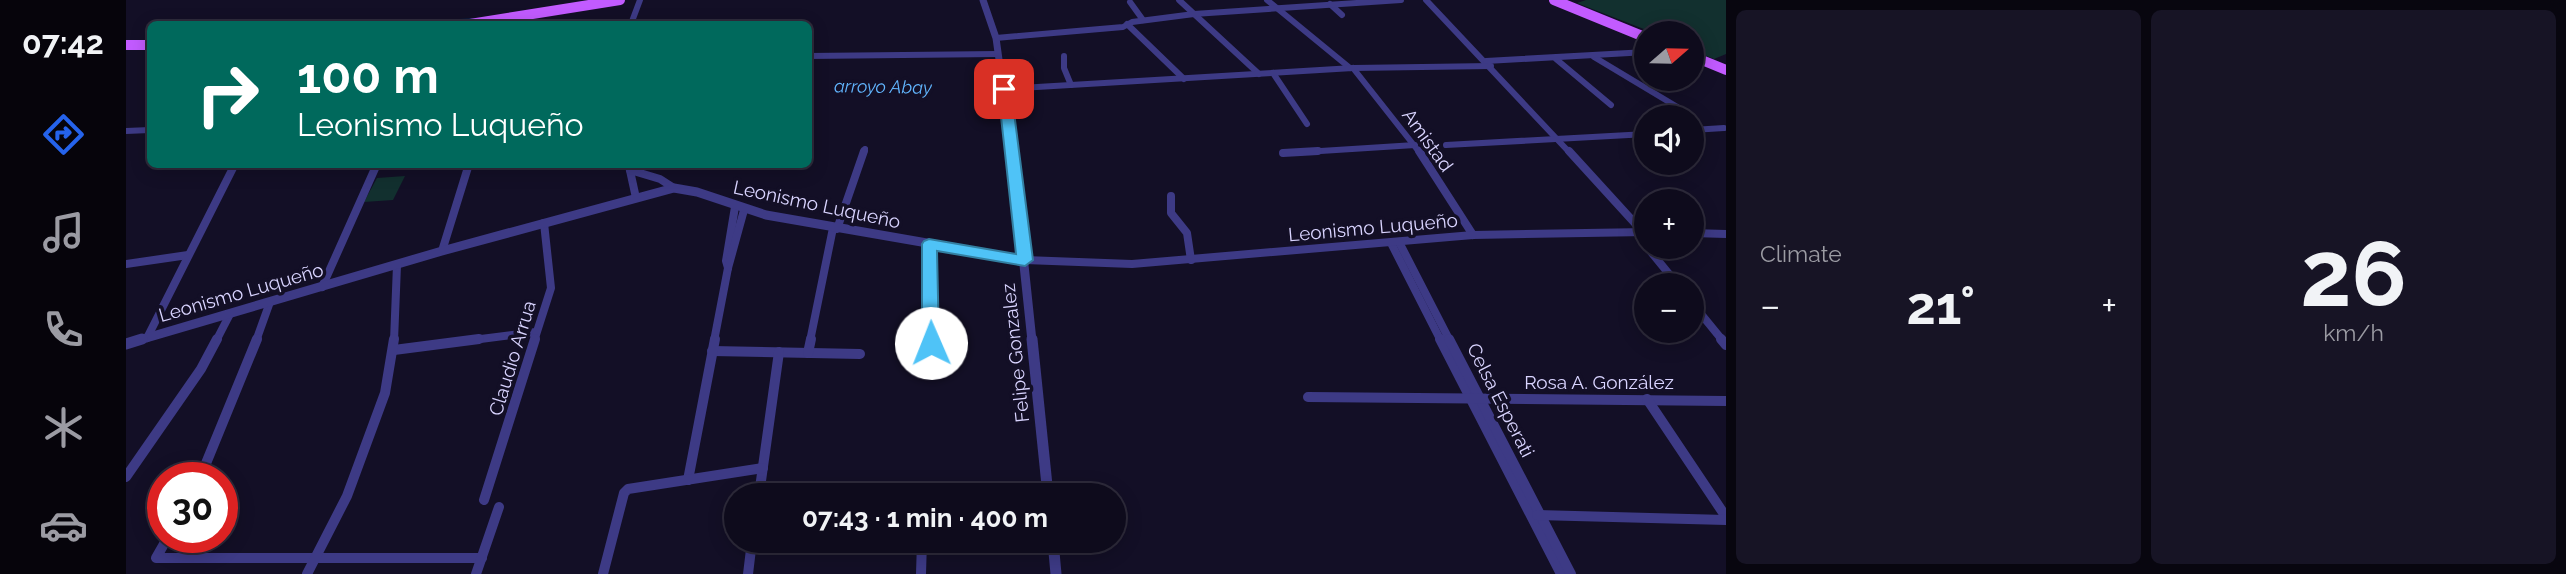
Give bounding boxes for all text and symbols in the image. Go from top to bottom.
north arrow [1634,21,1704,91]
map controls [1634,21,1704,343]
text: 07:42 [22,24,104,61]
text: 100 m [297,47,439,104]
icon: right [182,49,273,140]
pin [974,59,1034,119]
icon: arrive [985,70,1023,108]
water label: arroyo Abay [834,75,933,98]
street label: Amistad [1398,104,1458,176]
button: sound [1634,105,1704,175]
text: Leonismo Luqueño [297,106,584,143]
icon: directions [39,110,88,159]
street label: Leonismo Luqueño [731,176,903,232]
button: + [1634,189,1704,259]
icon: music [39,208,88,257]
street label: Leonismo Luqueño [1287,209,1459,245]
text: 26 [2300,220,2407,327]
text: Climate [1760,240,1842,267]
street label: Leonismo Luqueño [156,258,326,326]
button: − [1634,273,1704,343]
text: 21° [1907,275,1975,336]
street label: Felipe Gonzalez [997,282,1033,424]
text: − [1760,283,1780,328]
text: + [2101,283,2117,328]
street label: Claudio Arrua [484,298,540,418]
icon: phone [39,305,88,354]
position arrow [894,306,968,380]
text: km/h [2323,319,2384,346]
street label: Celsa Esperati [1463,339,1539,461]
street label: Rosa A. González [1524,371,1674,393]
icon: climate [39,403,88,452]
speed limit sign: 30 [147,462,238,553]
icon: car [39,501,88,550]
text: 07:43 · 1 min · 400 m [802,503,1048,533]

